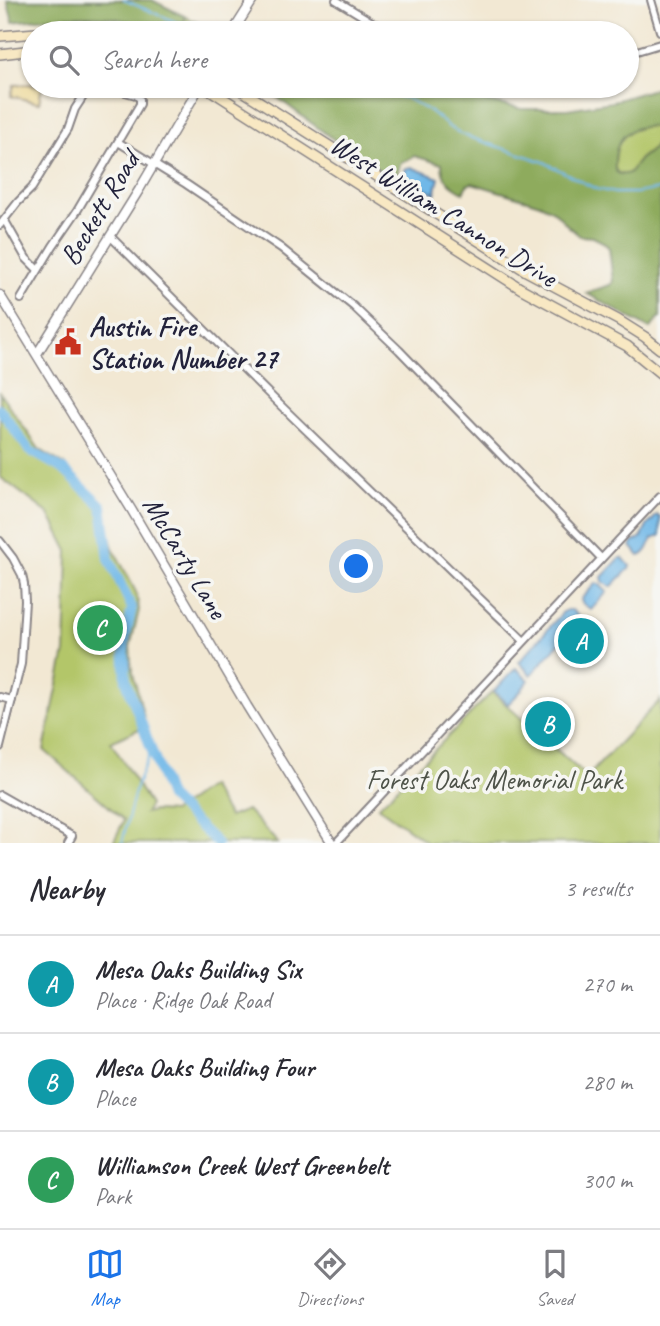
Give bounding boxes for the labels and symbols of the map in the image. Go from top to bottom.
street label: West William Cannon Drive [324,127,565,295]
street label: Beckett Road [52,142,149,271]
place label: Austin Fire Station Number 27 [89,309,280,376]
public building icon: Austin Fire Station Number 27 [53,327,83,357]
street label: McCarty Lane [135,490,237,626]
your location [339,549,373,583]
pin: C [77,602,123,654]
pin: A [558,615,604,667]
pin: B [525,698,571,750]
park label: Forest Oaks Memorial Park [366,762,625,797]

